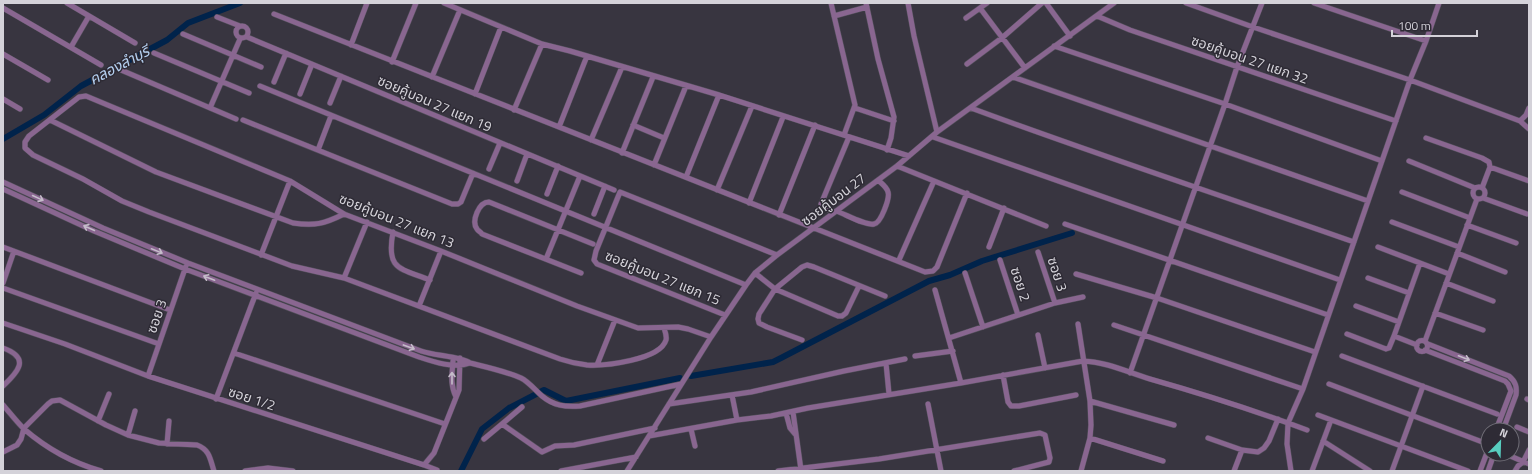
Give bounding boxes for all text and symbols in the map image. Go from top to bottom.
scale bar [1392,12,1477,38]
text: 100 m [1398,16,1431,35]
street label: ซอยคู้บอน 27 แยก 32 [1189,29,1311,89]
water label: คลองลำบุรี [85,38,156,91]
street label: ซอยคู้บอน 27 แยก 19 [374,69,496,137]
street label: ซอยคู้บอน 27 [796,168,870,230]
street label: ซอยคู้บอน 27 แยก 13 [336,187,458,253]
one-way arrow [32,195,44,202]
one-way arrow [83,224,95,231]
street label: ซอยคู้บอน 27 แยก 15 [602,244,724,310]
one-way arrow [151,247,163,255]
street label: ซอย 3 [1043,254,1073,294]
street label: ซอย 2 [1006,264,1036,304]
one-way arrow [203,273,215,281]
street label: ซอย 3 [140,296,172,336]
one-way arrow [403,343,415,351]
one-way arrow [1457,355,1469,363]
one-way arrow [448,372,456,385]
street label: ซอย 1/2 [226,380,278,416]
north arrow [1480,422,1520,462]
text: N [1497,424,1511,442]

